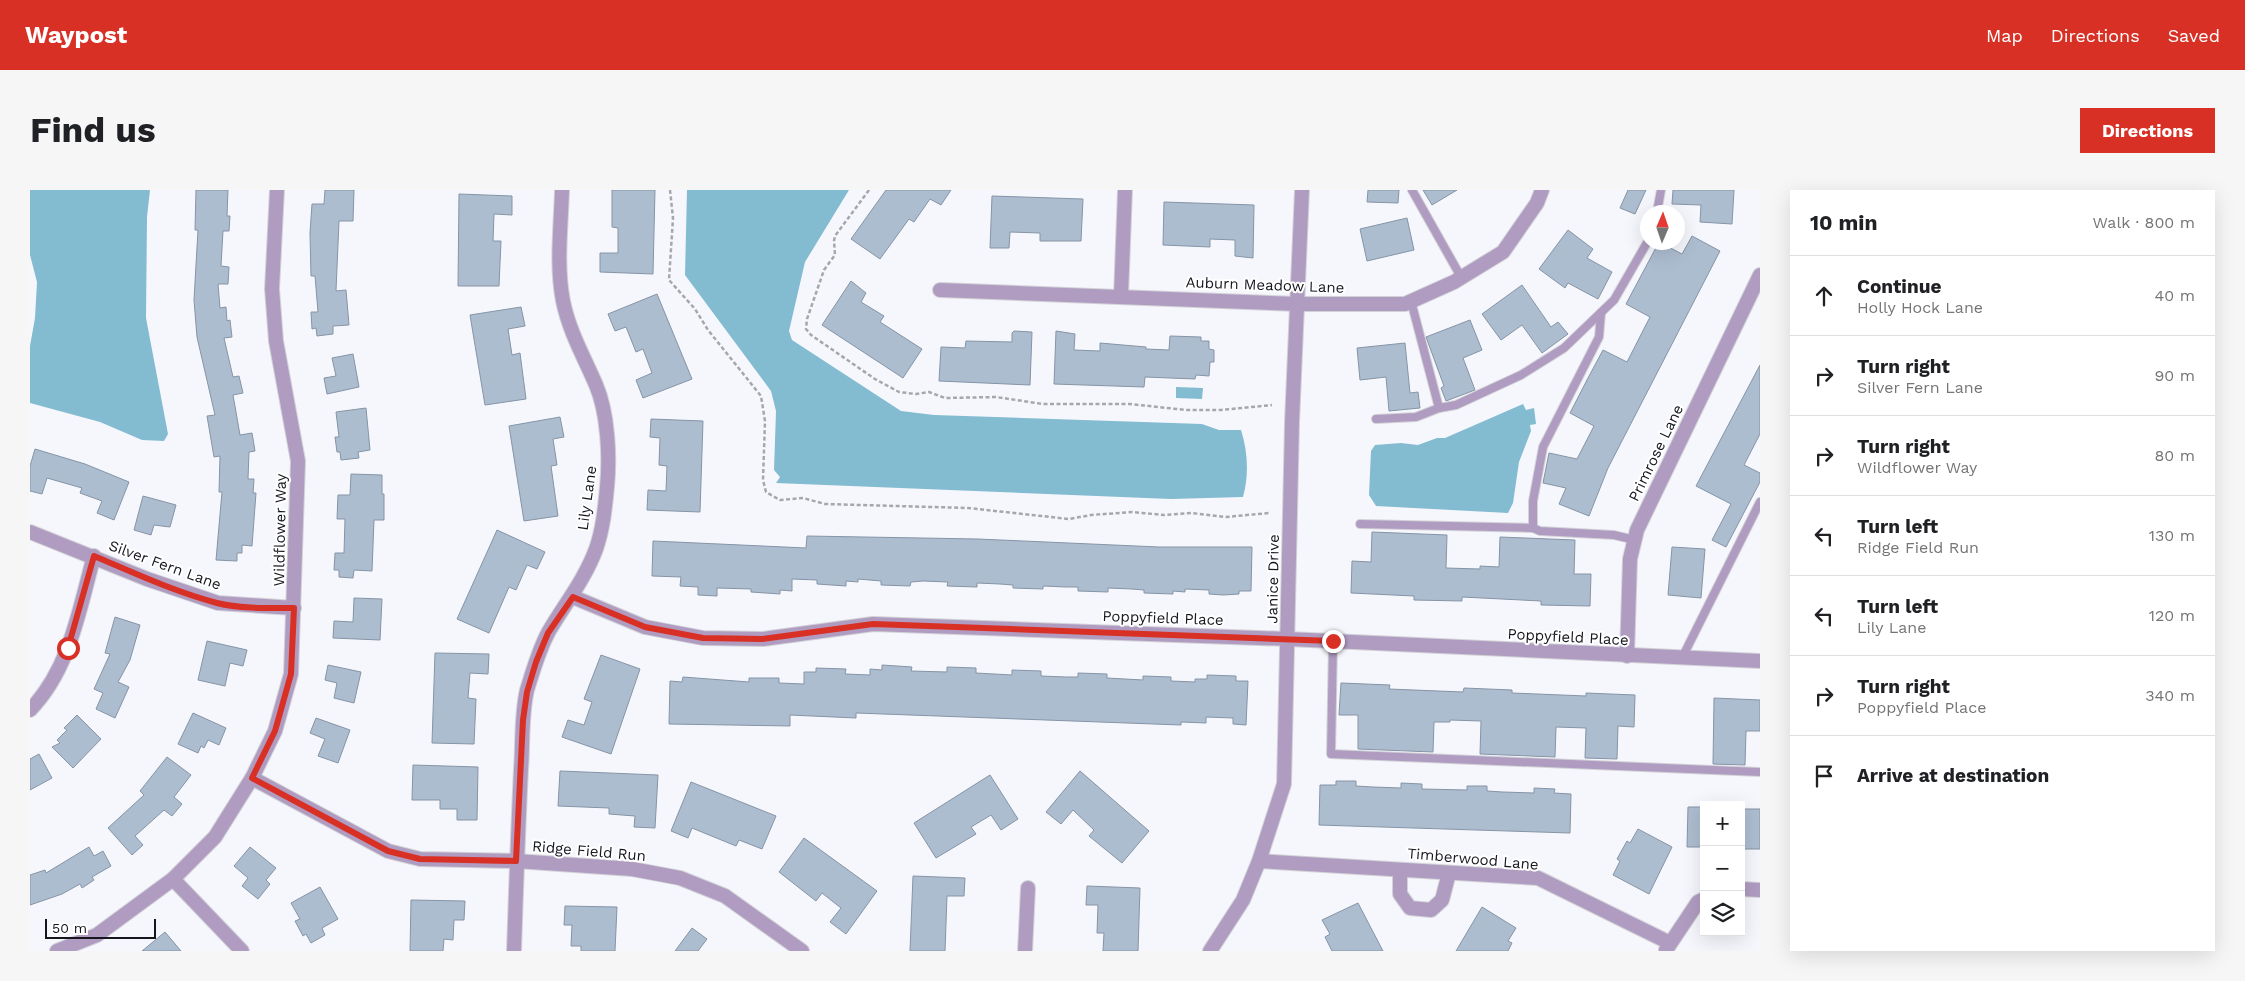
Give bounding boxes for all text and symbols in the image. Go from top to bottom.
text: Waypost [25,21,127,49]
text: Map [1986,25,2023,46]
text: Directions [2051,25,2140,46]
text: Saved [2168,25,2220,46]
button: Directions [2080,108,2215,153]
text: Find us [30,109,156,151]
north arrow [1640,205,1685,250]
text: 10 min [1810,210,1877,235]
text: Walk · 800 m [2093,213,2195,232]
street label: Auburn Meadow Lane [1185,273,1345,297]
text: Continue [1857,275,1941,298]
icon: ahead [1810,282,1838,310]
text: 40 m [2155,286,2195,305]
text: Holly Hock Lane [1857,298,1983,317]
text: Turn right [1857,355,1950,378]
icon: right [1810,362,1838,390]
text: 90 m [2154,366,2195,385]
text: Silver Fern Lane [1857,378,1983,397]
street label: Primrose Lane [1625,402,1687,504]
text: Turn right [1857,435,1950,458]
icon: right [1810,442,1838,470]
text: 80 m [2154,446,2195,465]
text: Wildflower Way [1857,458,1977,477]
street label: Lily Lane [574,465,600,531]
street label: Wildflower Way [270,473,290,587]
text: Turn left [1857,515,1938,538]
icon: left [1810,522,1838,550]
text: 130 m [2149,526,2195,545]
street label: Janice Drive [1263,534,1283,624]
street label: Silver Fern Lane [106,536,224,594]
text: Ridge Field Run [1857,538,1979,557]
text: Turn left [1857,595,1938,618]
icon: left [1810,602,1838,630]
text: 120 m [2149,606,2195,625]
street label: Poppyfield Place [1102,607,1224,629]
text: Lily Lane [1857,618,1926,637]
street label: Poppyfield Place [1507,625,1629,649]
route end [1322,630,1345,653]
route start [57,637,80,660]
text: Turn right [1857,675,1950,698]
icon: right [1810,682,1838,710]
text: 340 m [2145,686,2195,705]
text: Poppyfield Place [1857,698,1986,717]
icon: arrive [1810,762,1838,790]
text: Arrive at destination [1857,764,2049,787]
map controls [1700,801,1745,936]
button: + [1700,801,1745,846]
street label: Ridge Field Run [531,837,647,865]
street label: Timberwood Lane [1407,844,1539,874]
button: − [1700,846,1745,891]
button: layers [1700,891,1745,936]
scale bar [45,916,156,939]
text: 50 m [52,920,87,936]

